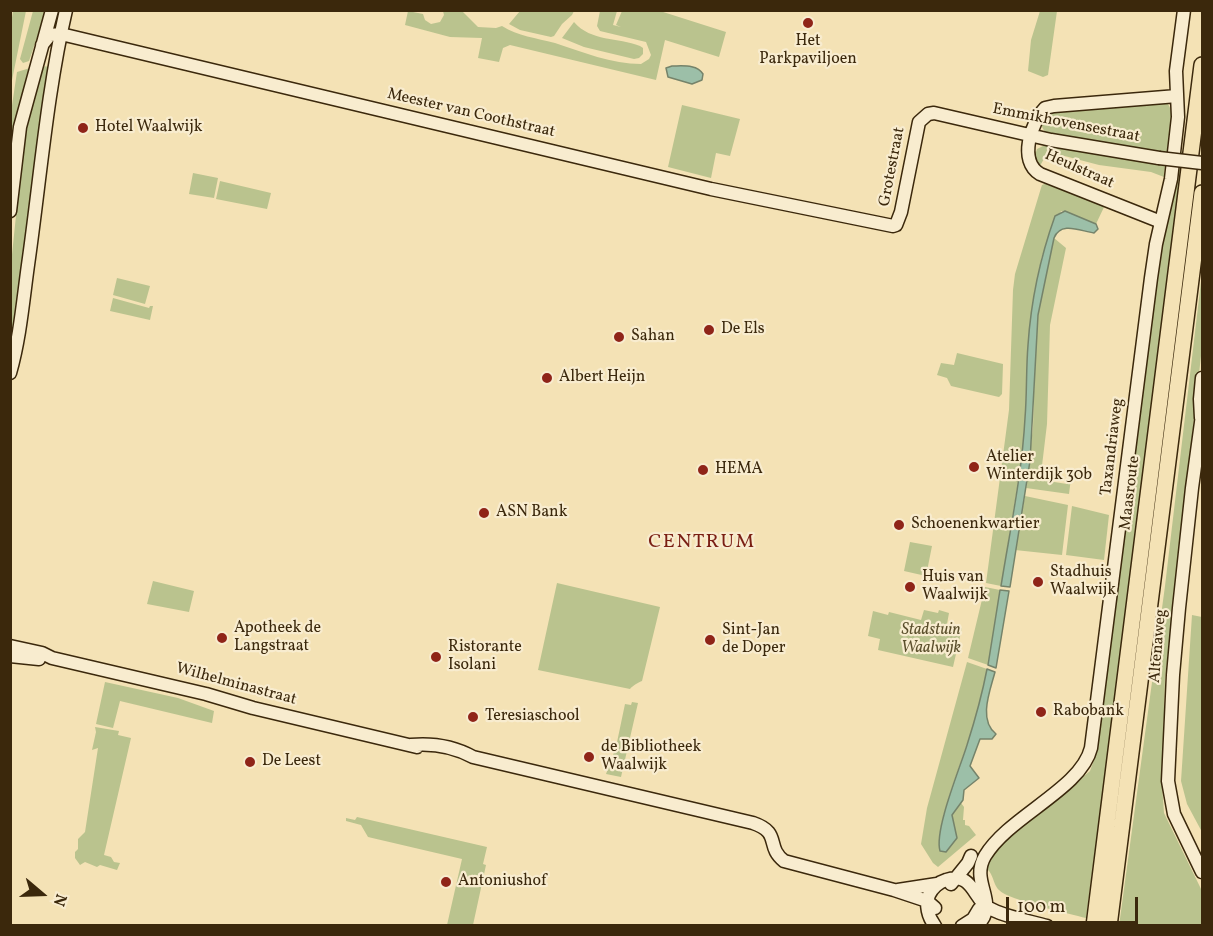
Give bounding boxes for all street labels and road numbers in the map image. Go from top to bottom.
street label: Meester van Coothstraat [385,85,557,143]
street label: Emmikhovensestraat [991,100,1141,148]
street label: Grotestraat [876,126,910,208]
street label: Heulstraat [1041,146,1117,194]
street label: Taxandriaweg [1097,397,1129,497]
street label: Maasroute [1117,455,1145,531]
street label: Altenaweg [1146,608,1172,684]
street label: Wilhelminastraat [174,660,298,710]

